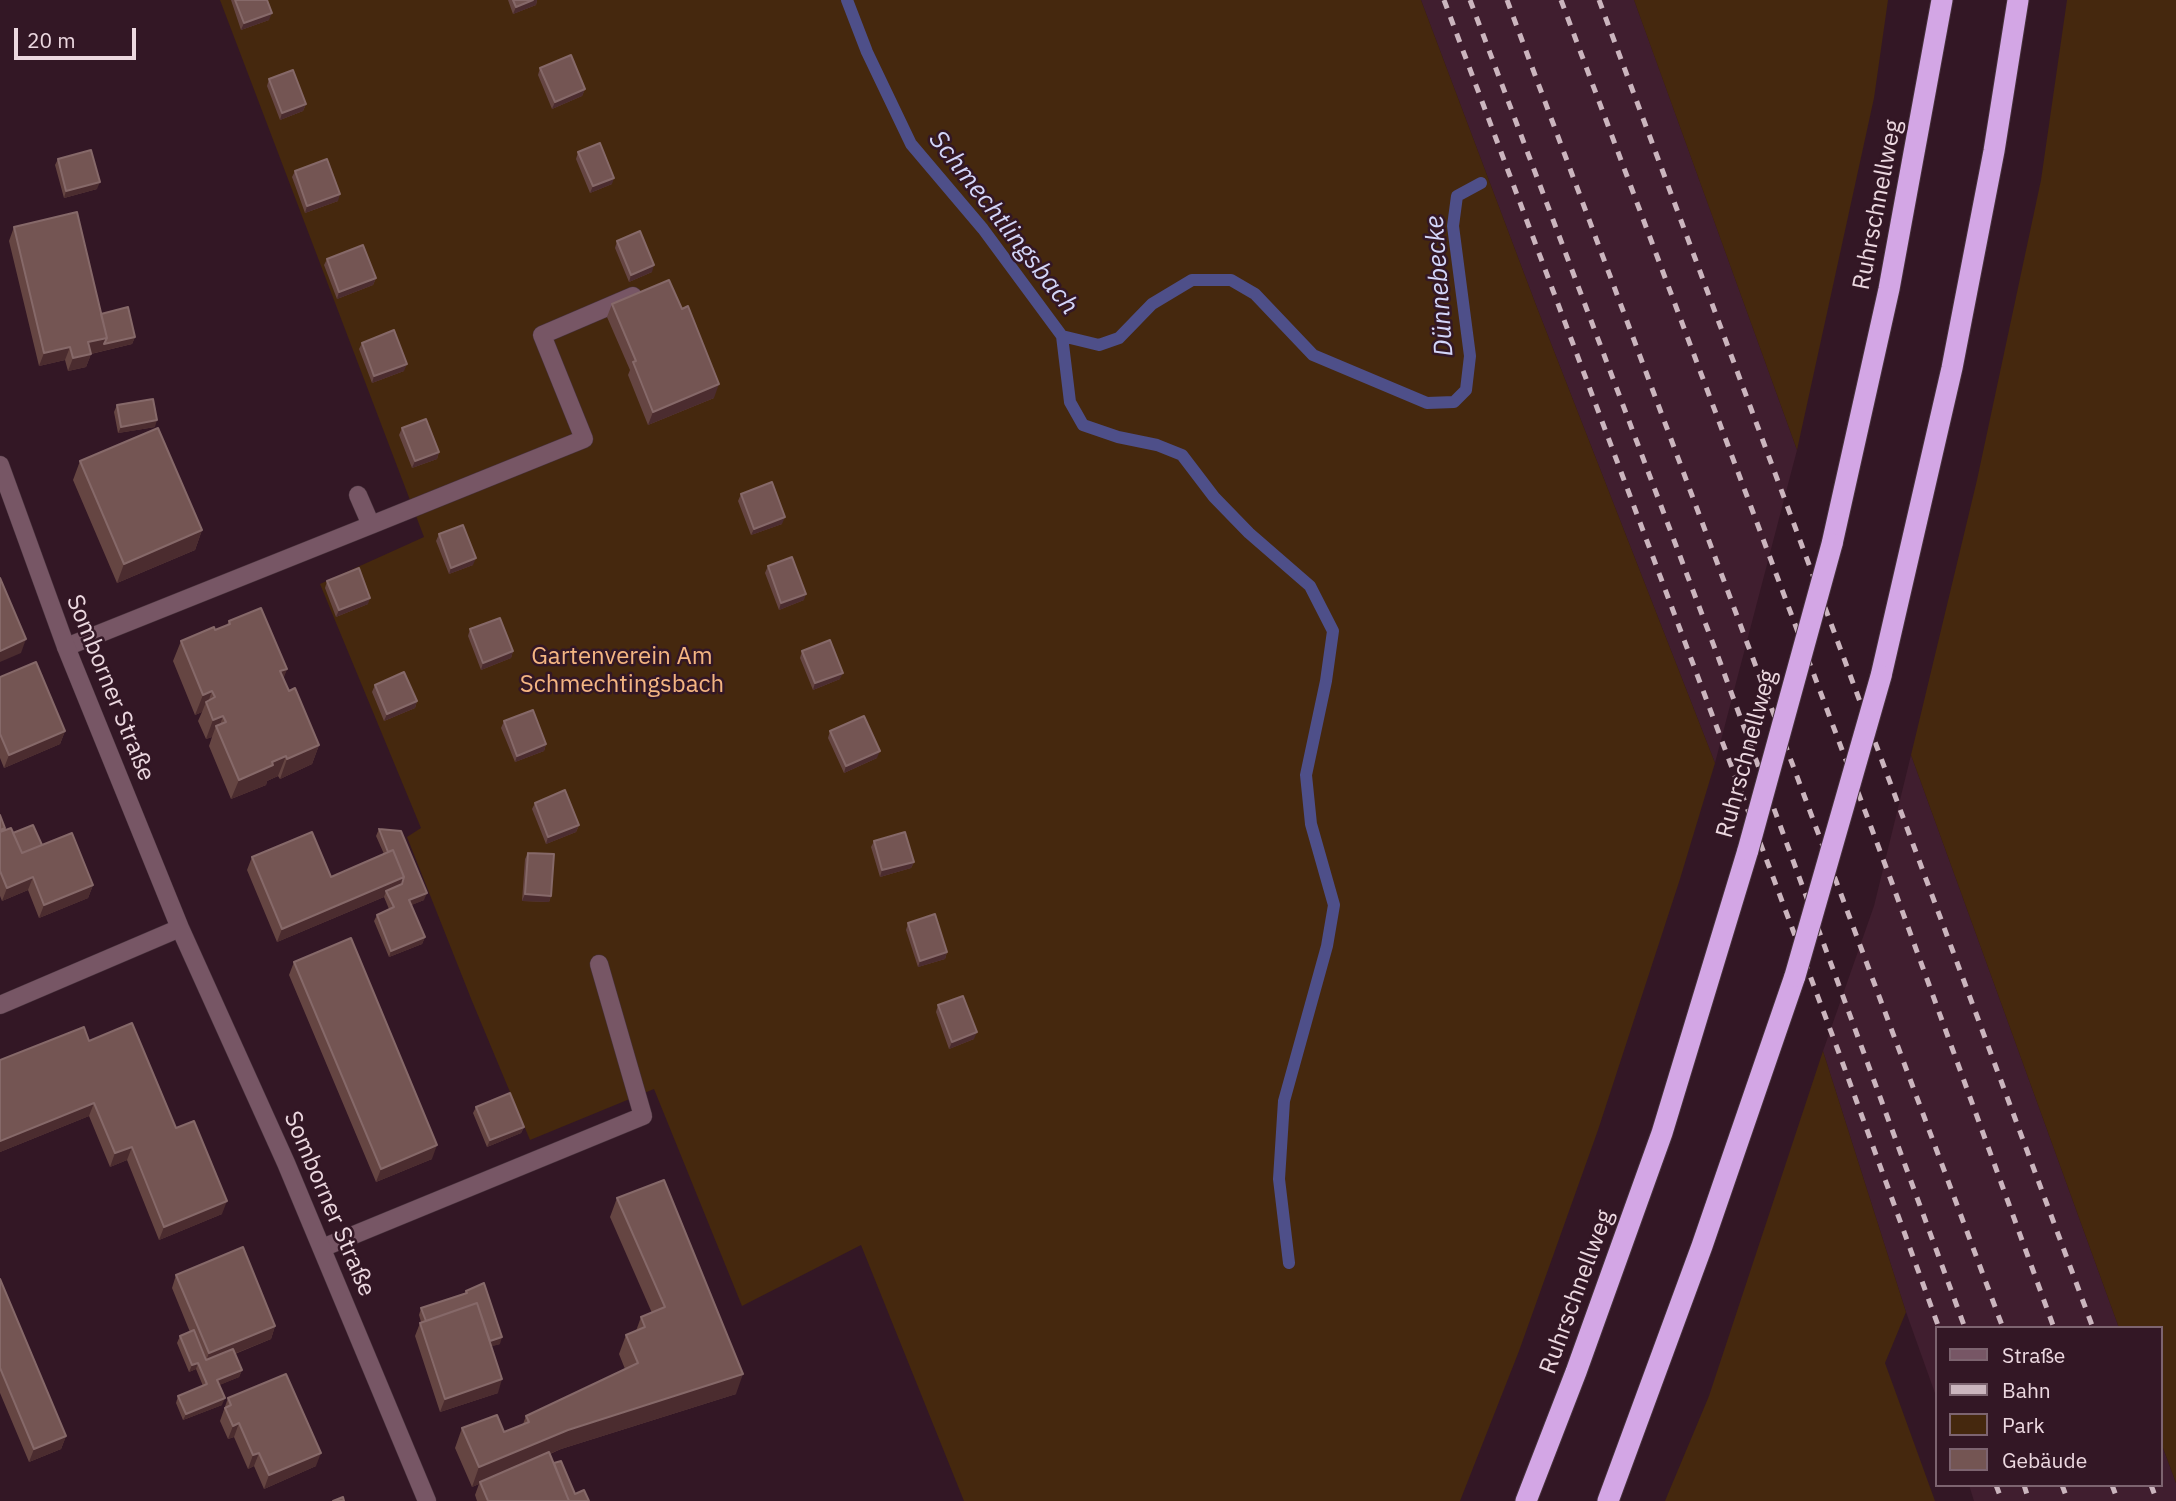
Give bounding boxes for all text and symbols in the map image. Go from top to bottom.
scale bar [18,14,140,58]
text: 20 m [27,26,76,54]
street label: Ruhrschnellweg [1847,118,1909,292]
water label: Schmechtlingsbach [922,125,1084,321]
water label: Dünnebecke [1420,214,1460,358]
street label: Somborner Straße [60,591,160,785]
park label: Gartenverein Am Schmechtingsbach [520,643,724,699]
street label: Ruhrschnellweg [1711,667,1783,841]
street label: Somborner Straße [277,1107,381,1301]
street label: Ruhrschnellweg [1534,1206,1620,1378]
legend [1934,1326,2162,1487]
text: Straße [2002,1341,2065,1369]
text: Bahn [2002,1376,2051,1404]
text: Park [2002,1411,2045,1439]
text: Gebäude [2002,1446,2087,1474]

